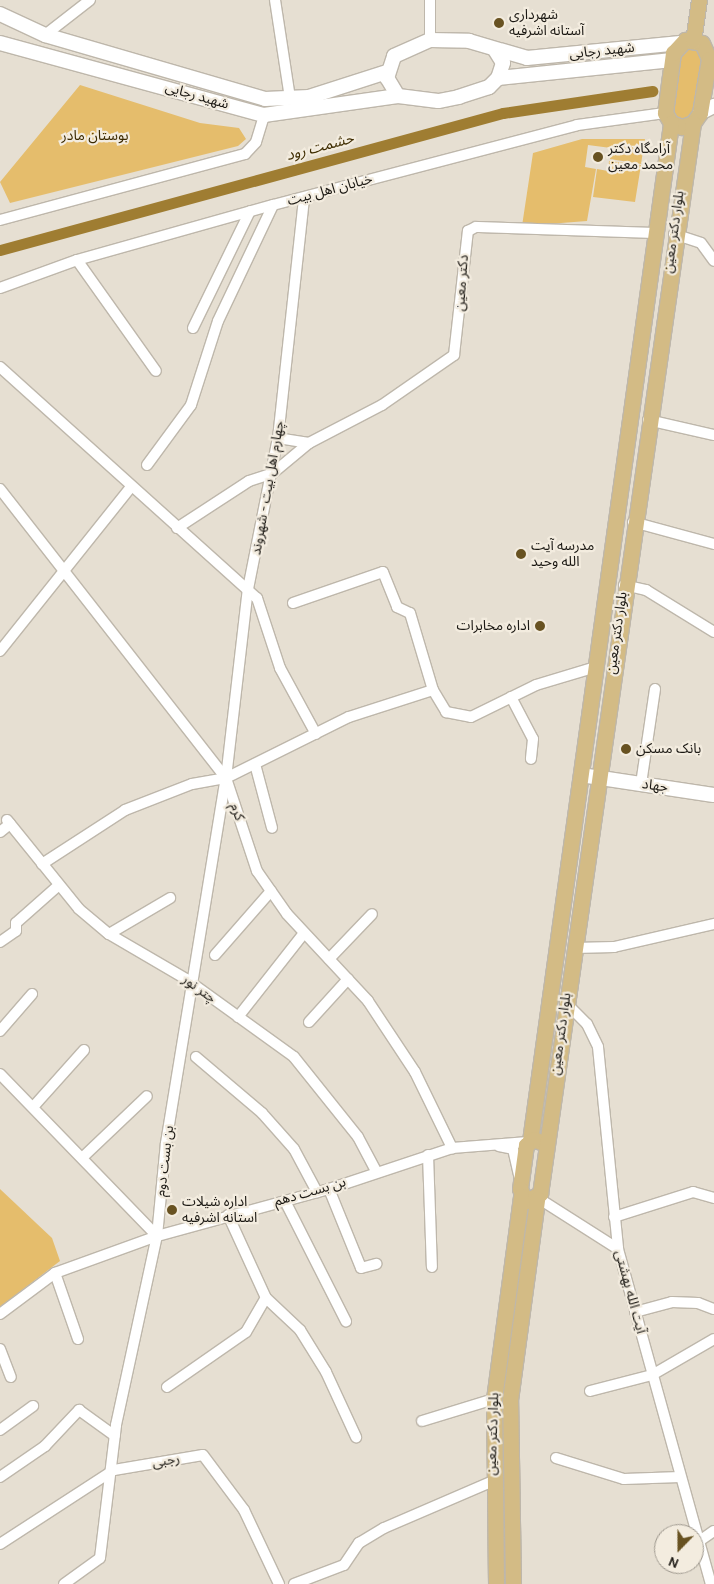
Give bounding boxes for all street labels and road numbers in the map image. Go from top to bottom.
street label: شهید رجایی [569,39,635,63]
street label: شهید رجایی [163,79,231,113]
street label: خیابان اهل بیت [286,171,374,209]
street label: بلوار دکتر معین [660,190,688,274]
street label: دکتر معین [452,254,472,312]
street label: چهارم اهل بیت - شهروند [248,420,288,556]
street label: بلوار دکتر معین [603,591,631,675]
street label: جهاد [641,776,669,796]
street label: کرم [226,801,248,823]
street label: چتر نور [179,971,219,1007]
street label: بلوار دکتر معین [547,992,575,1076]
street label: بن بست دوم [152,1125,178,1197]
street label: بن بست دهم [272,1174,348,1210]
street label: آیت الله بهشتی [611,1248,649,1336]
street label: بلوار دکتر معین [483,1392,503,1476]
street label: رجبی [151,1450,181,1472]

